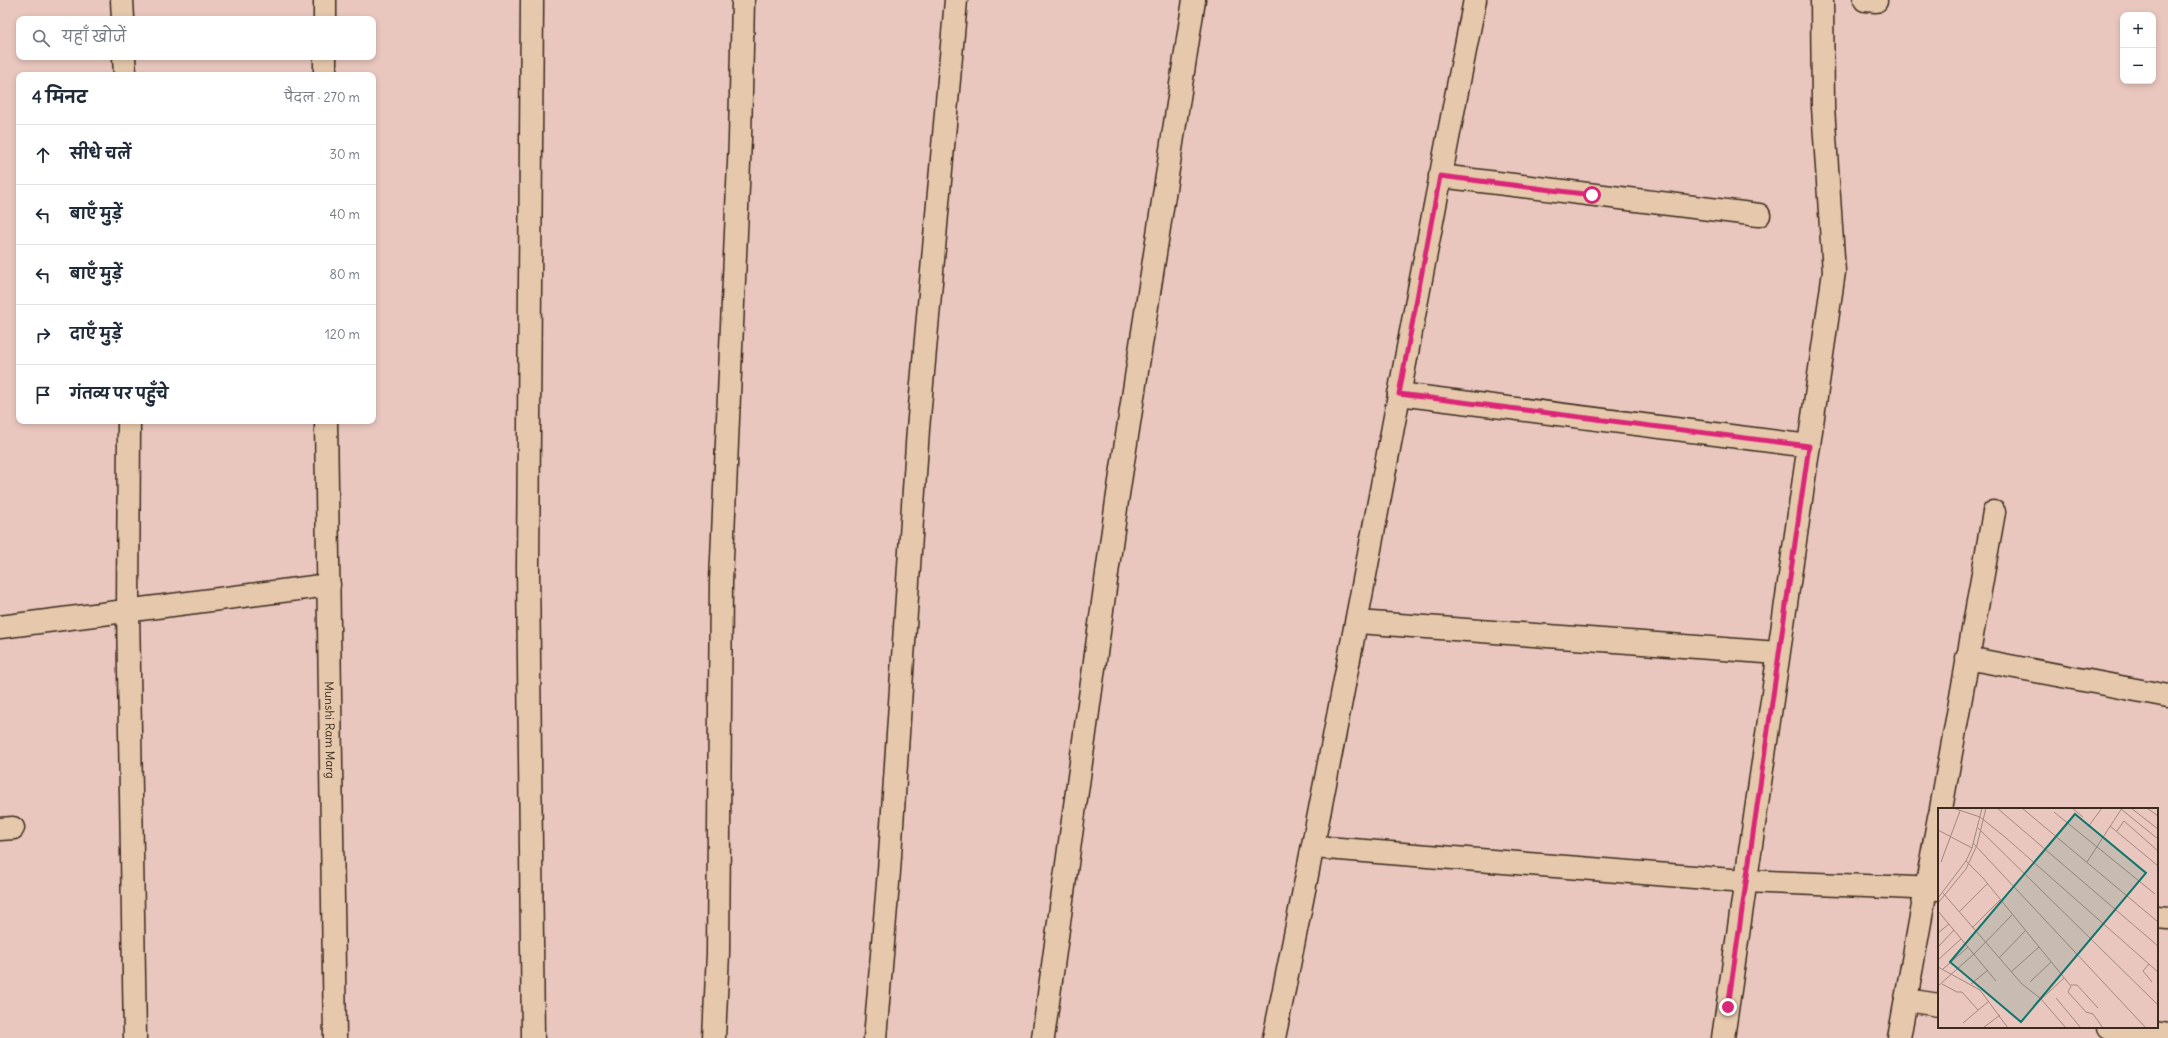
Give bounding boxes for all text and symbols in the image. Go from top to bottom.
map controls [2120,12,2156,84]
button: + [2120,12,2156,48]
search box [16,16,376,60]
icon: search [30,27,52,49]
text: यहाँ खोजें [62,27,126,46]
button: − [2120,48,2156,84]
text: 4 मिनट [32,86,87,108]
text: पैदल · 270 m [284,89,360,106]
icon: ahead [32,144,54,166]
text: सीधे चलें [70,144,131,163]
text: 30 m [330,146,360,163]
route start [1583,186,1601,204]
icon: left [32,204,54,226]
text: बाएँ मुड़ें [70,204,122,223]
text: 40 m [329,206,360,223]
icon: left [32,264,54,286]
text: बाएँ मुड़ें [70,264,122,283]
text: 80 m [329,266,360,283]
icon: right [32,324,54,346]
text: दाएँ मुड़ें [70,324,122,343]
text: 120 m [325,326,360,343]
icon: arrive [32,384,54,406]
text: गंतव्य पर पहुँचे [70,384,168,403]
street label: Munshi Ram Marg [322,681,339,779]
inset map [1938,808,2158,1028]
route end [1719,998,1737,1016]

